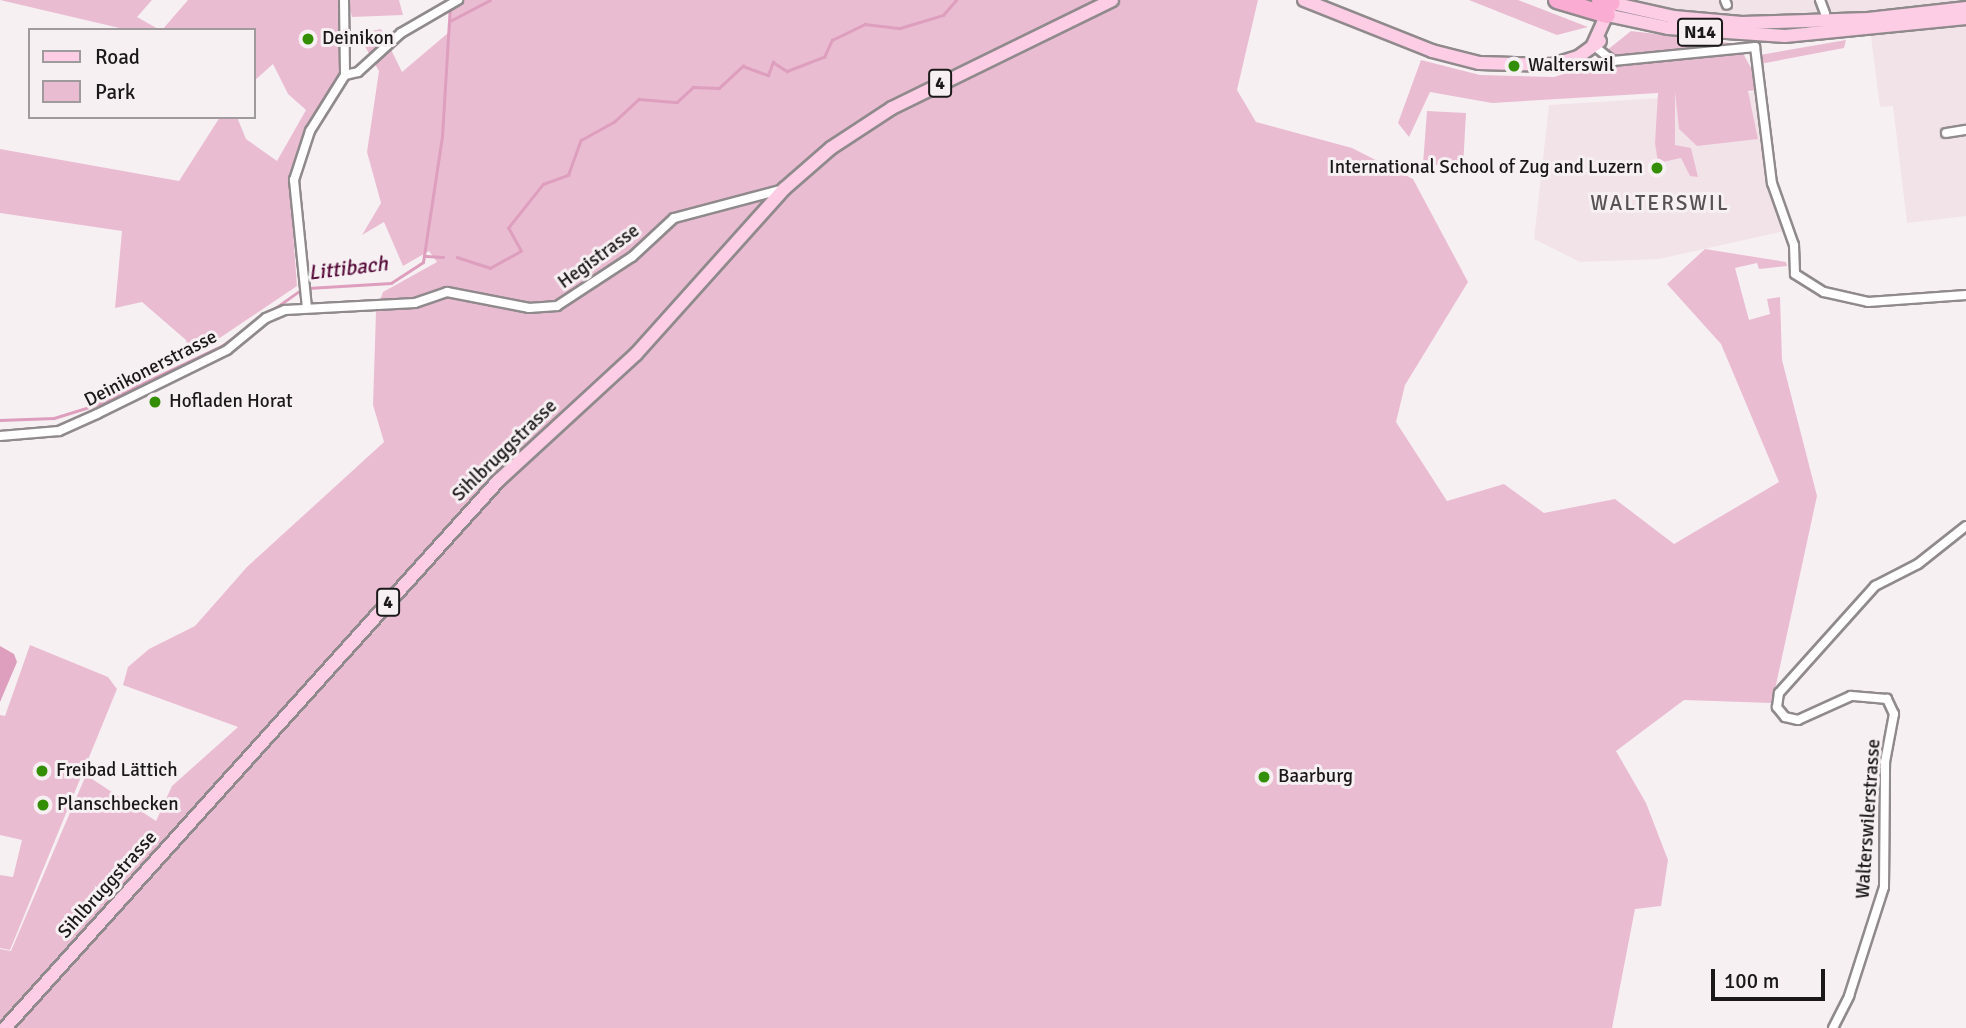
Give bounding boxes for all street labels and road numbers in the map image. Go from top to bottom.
road number: N14 [1676,17,1724,46]
road number: 4 [928,68,952,98]
street label: Hegistrasse [554,220,644,294]
street label: Deinikonerstrasse [81,326,221,412]
street label: Sihlbruggstrasse [448,395,562,507]
road number: 4 [376,588,400,616]
street label: Walterswilerstrasse [1852,738,1886,900]
street label: Sihlbruggstrasse [54,827,162,943]

